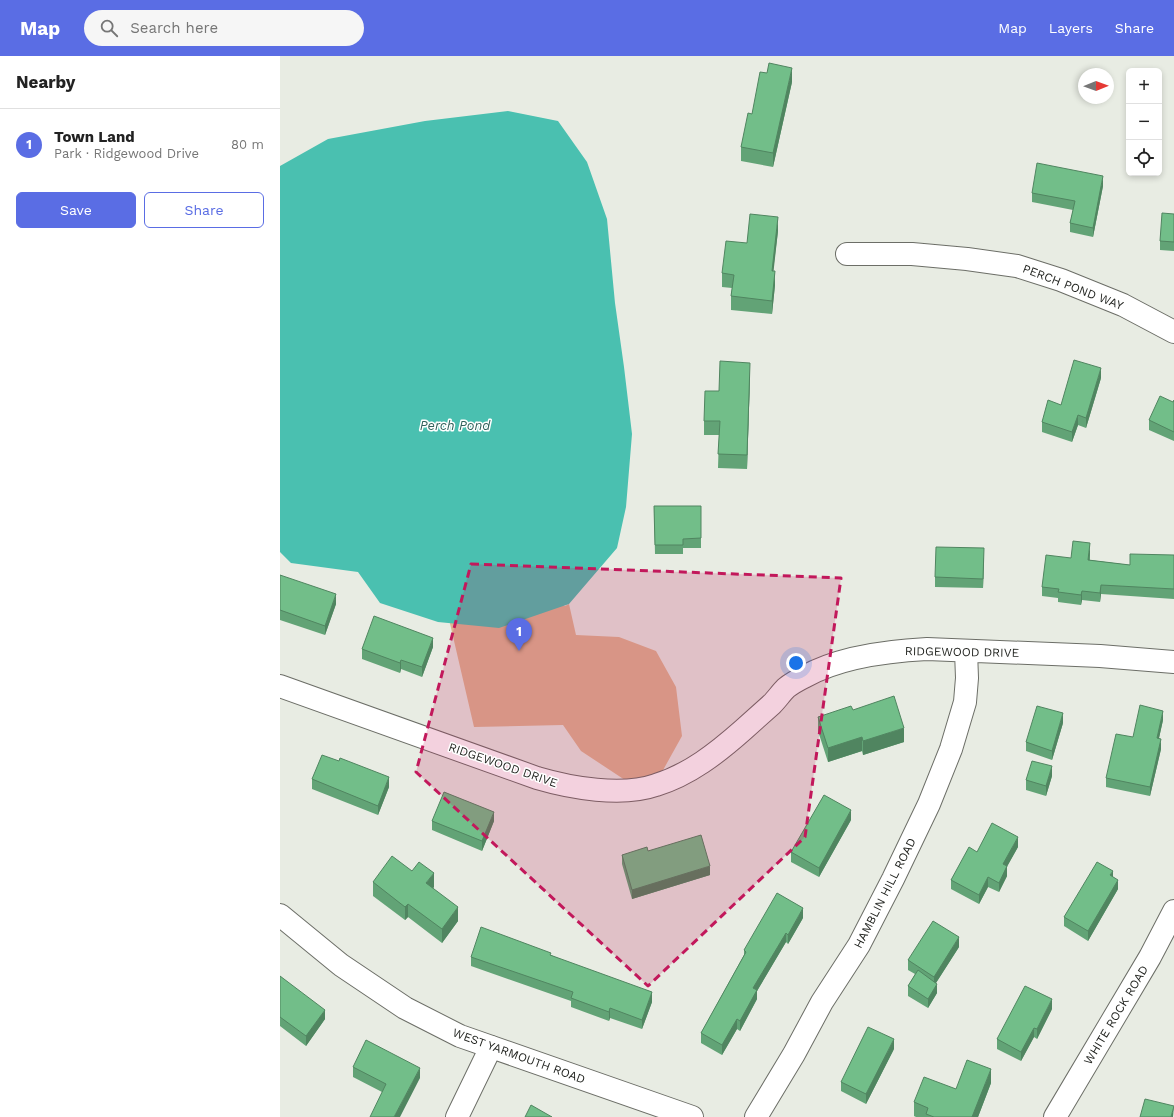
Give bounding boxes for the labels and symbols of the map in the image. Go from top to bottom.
north arrow [1078,68,1114,104]
street label: PERCH POND WAY [1021,261,1125,313]
water label: Perch Pond [420,418,491,433]
pin: 1 [506,618,532,651]
street label: RIDGEWOOD DRIVE [905,644,1020,660]
your location [786,653,806,673]
street label: RIDGEWOOD DRIVE [447,740,560,790]
street label: HAMBLIN HILL ROAD [851,835,919,951]
street label: WHITE ROCK ROAD [1081,963,1151,1067]
street label: WEST YARMOUTH ROAD [451,1025,587,1087]

